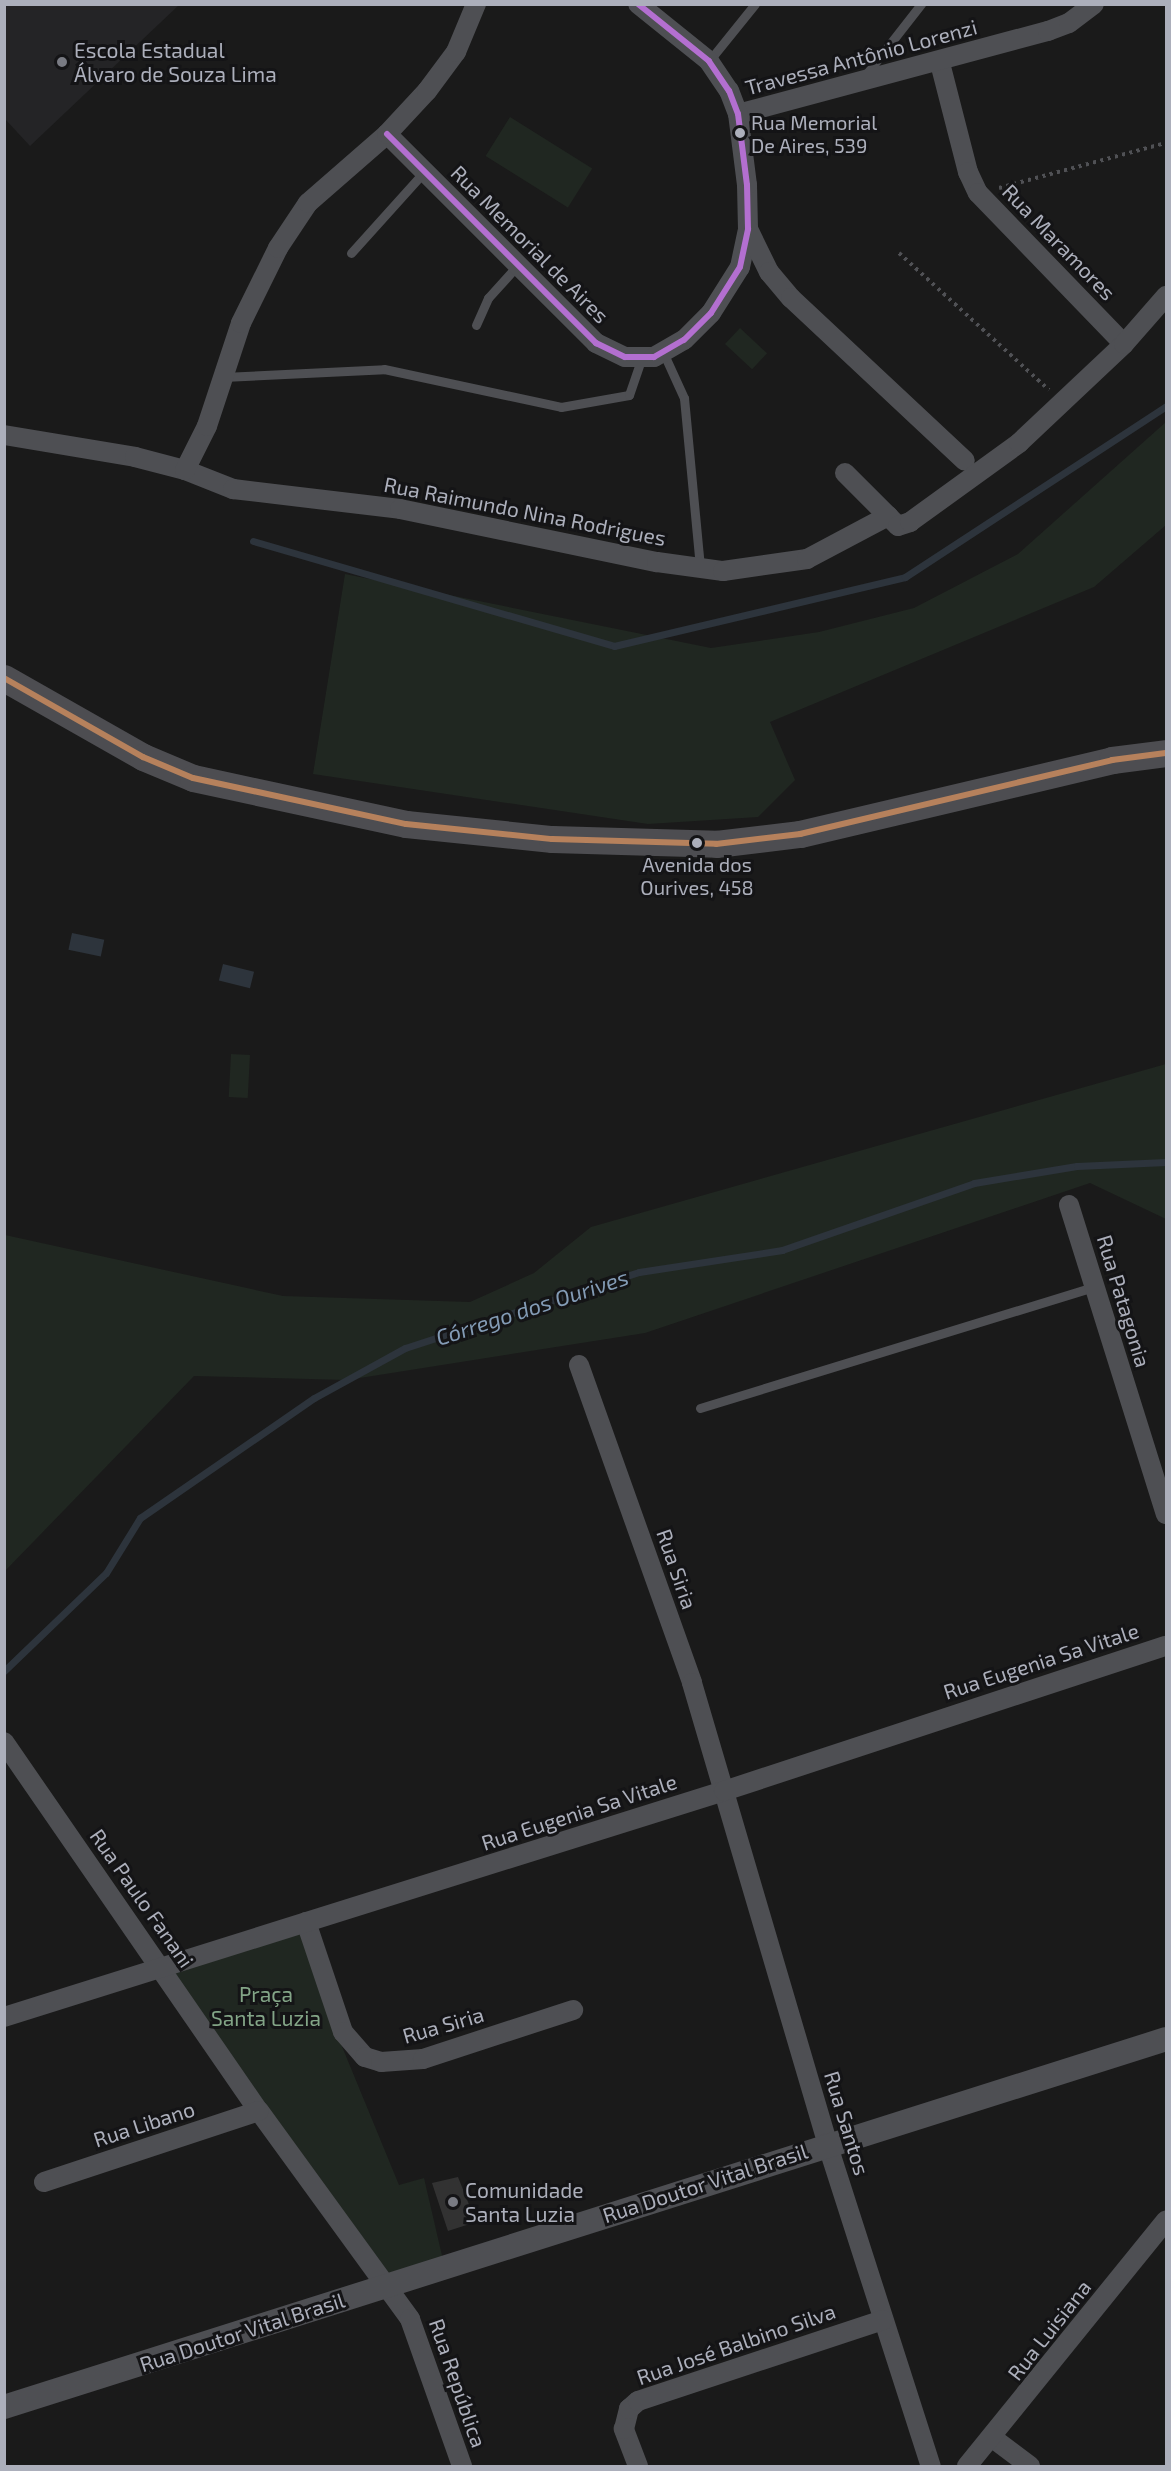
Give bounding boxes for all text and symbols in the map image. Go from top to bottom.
street label: Travessa Antônio Lorenzi [742,14,980,100]
place label: Escola Estadual Álvaro de Souza Lima [74,37,277,87]
marker: Escola Estadual Álvaro de Souza Lima [55,55,69,69]
place label: Rua Memorial De Aires, 539 [751,110,877,157]
marker: Rua Memorial De Aires, 539 [734,127,746,139]
street label: Rua Memorial de Aires [446,160,614,328]
street label: Rua Maramores [997,179,1121,305]
street label: Rua Raimundo Nina Rodrigues [382,471,668,551]
marker: Avenida dos Ourives, 458 [691,837,703,849]
place label: Avenida dos Ourives, 458 [640,852,754,899]
street label: Rua Patagonia [1092,1232,1156,1370]
water label: Córrego dos Ourives [432,1263,632,1351]
street label: Rua Siria [652,1526,702,1612]
street label: Rua Eugenia Sa Vitale [940,1617,1142,1705]
street label: Rua Eugenia Sa Vitale [478,1768,680,1856]
street label: Rua Paulo Fanani [85,1824,199,1972]
park label: Praça Santa Luzia [211,1981,321,2031]
street label: Rua Siria [399,2001,487,2049]
street label: Rua Santos [819,2068,875,2178]
street label: Rua Libano [90,2096,198,2152]
street label: Rua Doutor Vital Brasil [599,2138,811,2228]
place label: Comunidade Santa Luzia [465,2177,584,2227]
marker: Comunidade Santa Luzia [446,2195,460,2209]
street label: Rua Luisiana [1002,2275,1096,2385]
street label: Rua Doutor Vital Brasil [136,2287,348,2377]
street label: Rua José Balbino Silva [633,2298,839,2390]
street label: Rua República [424,2315,492,2451]

